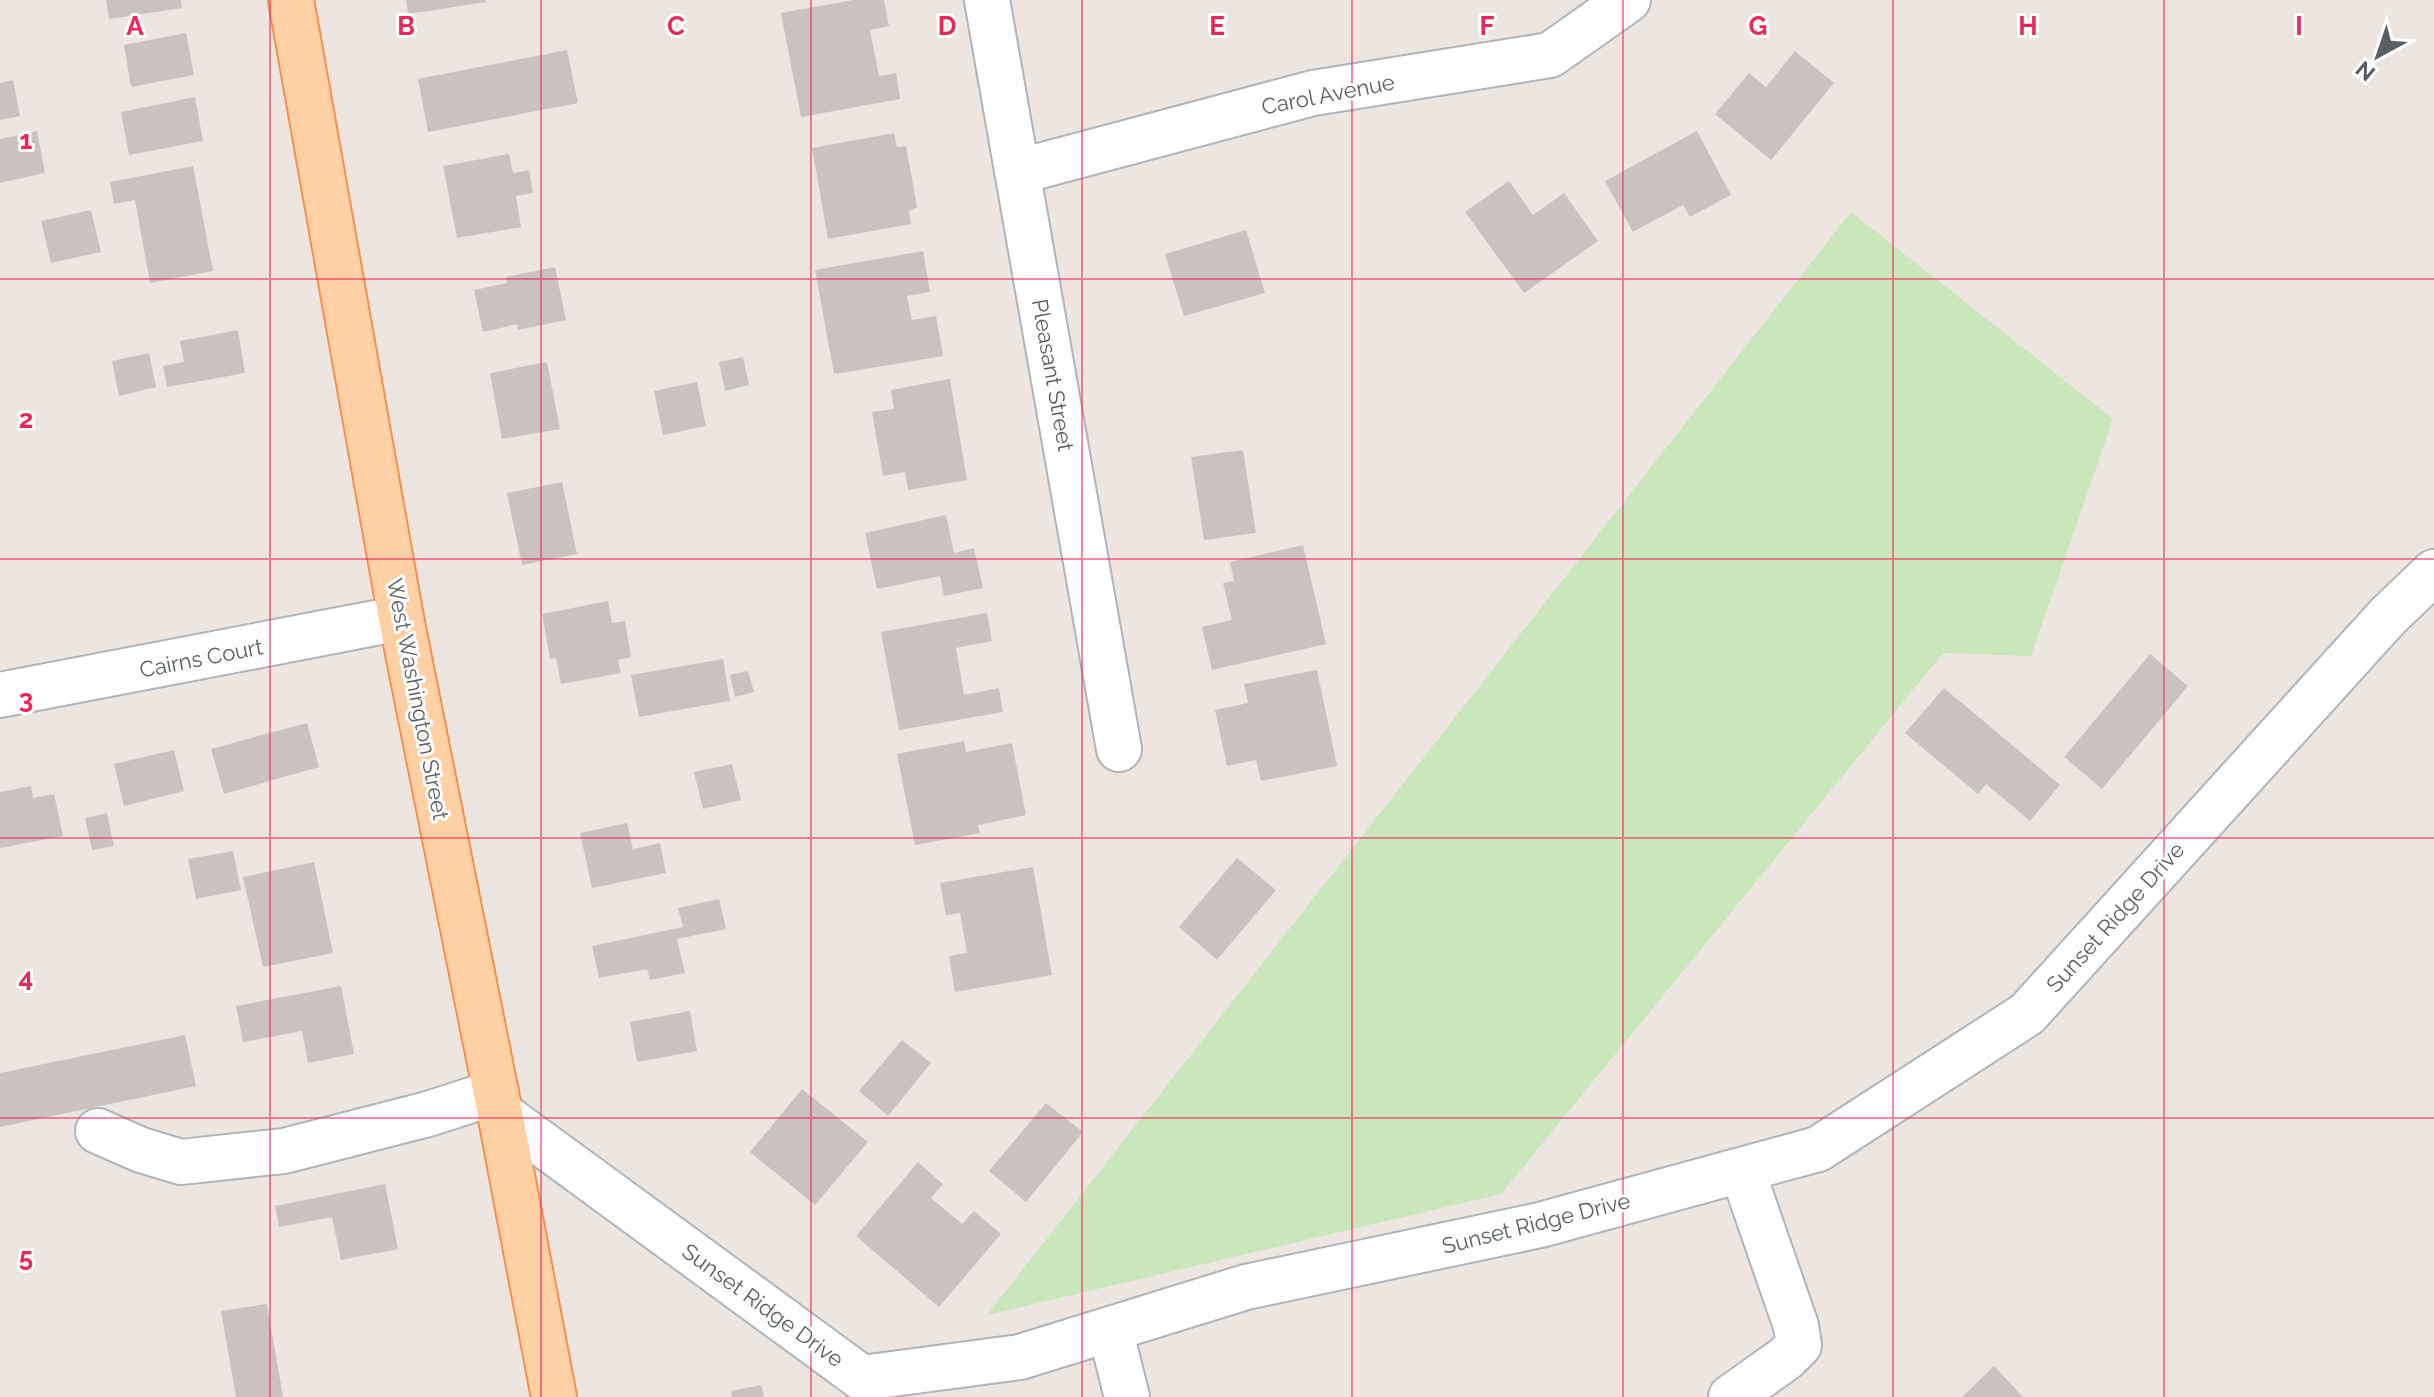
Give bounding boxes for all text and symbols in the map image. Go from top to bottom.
text: A [126,11,144,41]
text: B [397,11,415,41]
text: C [667,11,685,41]
text: D [938,11,956,41]
text: E [1209,11,1225,41]
text: F [1480,11,1495,41]
text: G [1749,11,1767,41]
text: H [2018,11,2038,41]
text: I [2295,11,2303,41]
north arrow [2338,16,2418,96]
text: N [2350,56,2380,87]
street label: Carol Avenue [1259,68,1397,120]
text: 1 [20,125,33,155]
street label: Pleasant Street [1027,297,1079,454]
text: 2 [19,404,33,434]
street label: West Washington Street [382,576,454,823]
street label: Cairns Court [137,633,265,683]
text: 3 [19,684,33,714]
street label: Sunset Ridge Drive [2041,837,2189,997]
text: 4 [19,963,33,993]
street label: Sunset Ridge Drive [1439,1187,1633,1259]
street label: Sunset Ridge Drive [677,1238,849,1372]
text: 5 [19,1242,33,1272]

